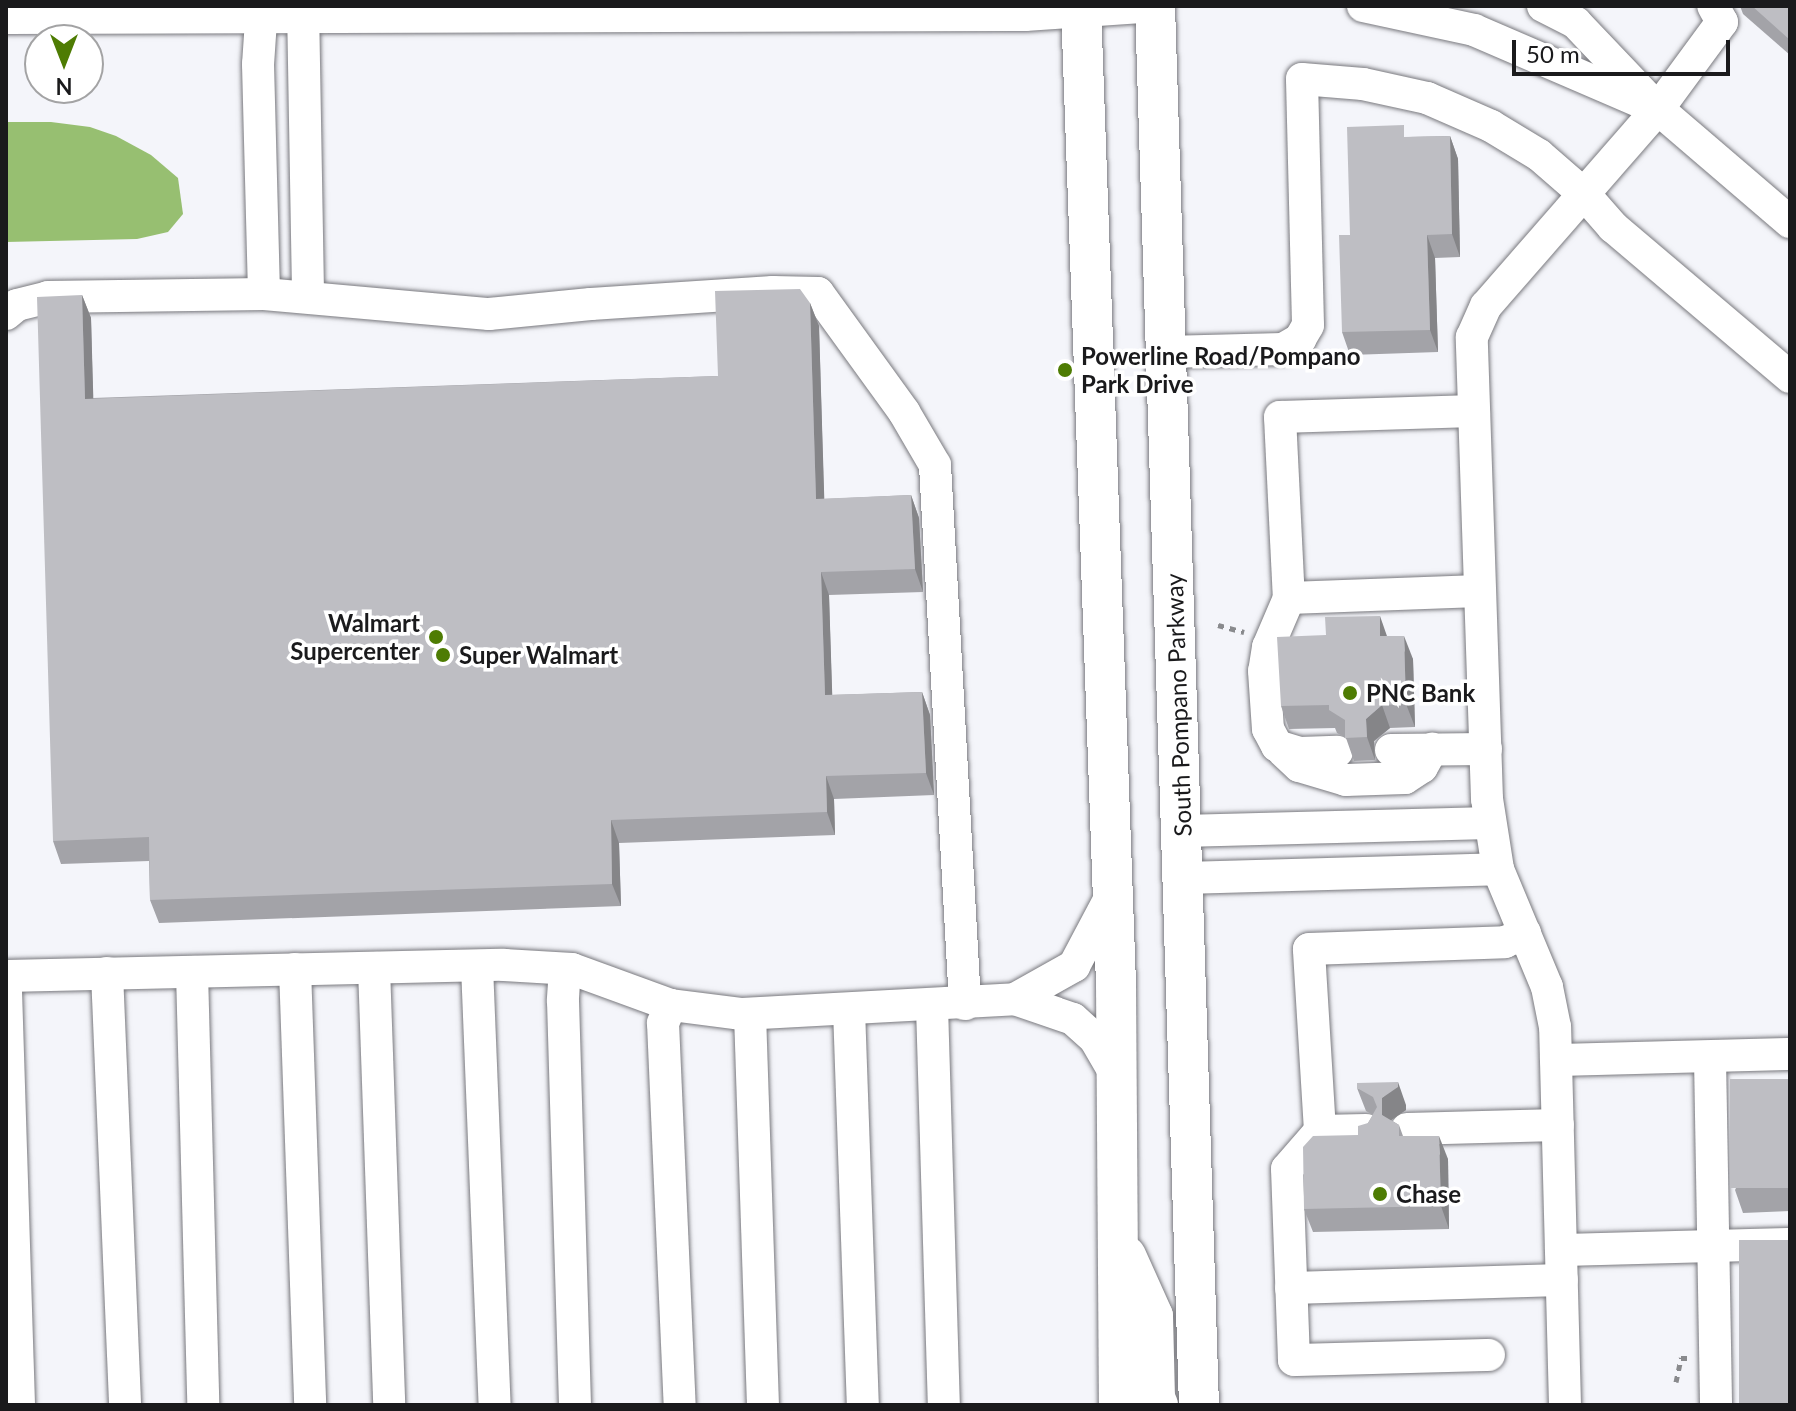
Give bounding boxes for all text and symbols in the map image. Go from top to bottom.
north arrow [24,24,104,104]
scale bar [1516,24,1734,74]
text: 50 m [1526,39,1580,68]
text: N [56,73,72,100]
place label: Powerline Road/Pompano Park Drive [1081,342,1361,398]
marker: Powerline Road/Pompano Park Drive [1056,361,1074,379]
street label: South Pompano Parkway [1159,573,1197,837]
place label: Walmart Supercenter [290,609,420,665]
marker: Walmart Supercenter [427,628,445,646]
place label: Super Walmart [459,641,619,669]
marker: Super Walmart [434,646,452,664]
place label: PNC Bank [1366,679,1475,707]
marker: PNC Bank [1341,684,1359,702]
place label: Chase [1396,1180,1461,1208]
marker: Chase [1371,1185,1389,1203]

